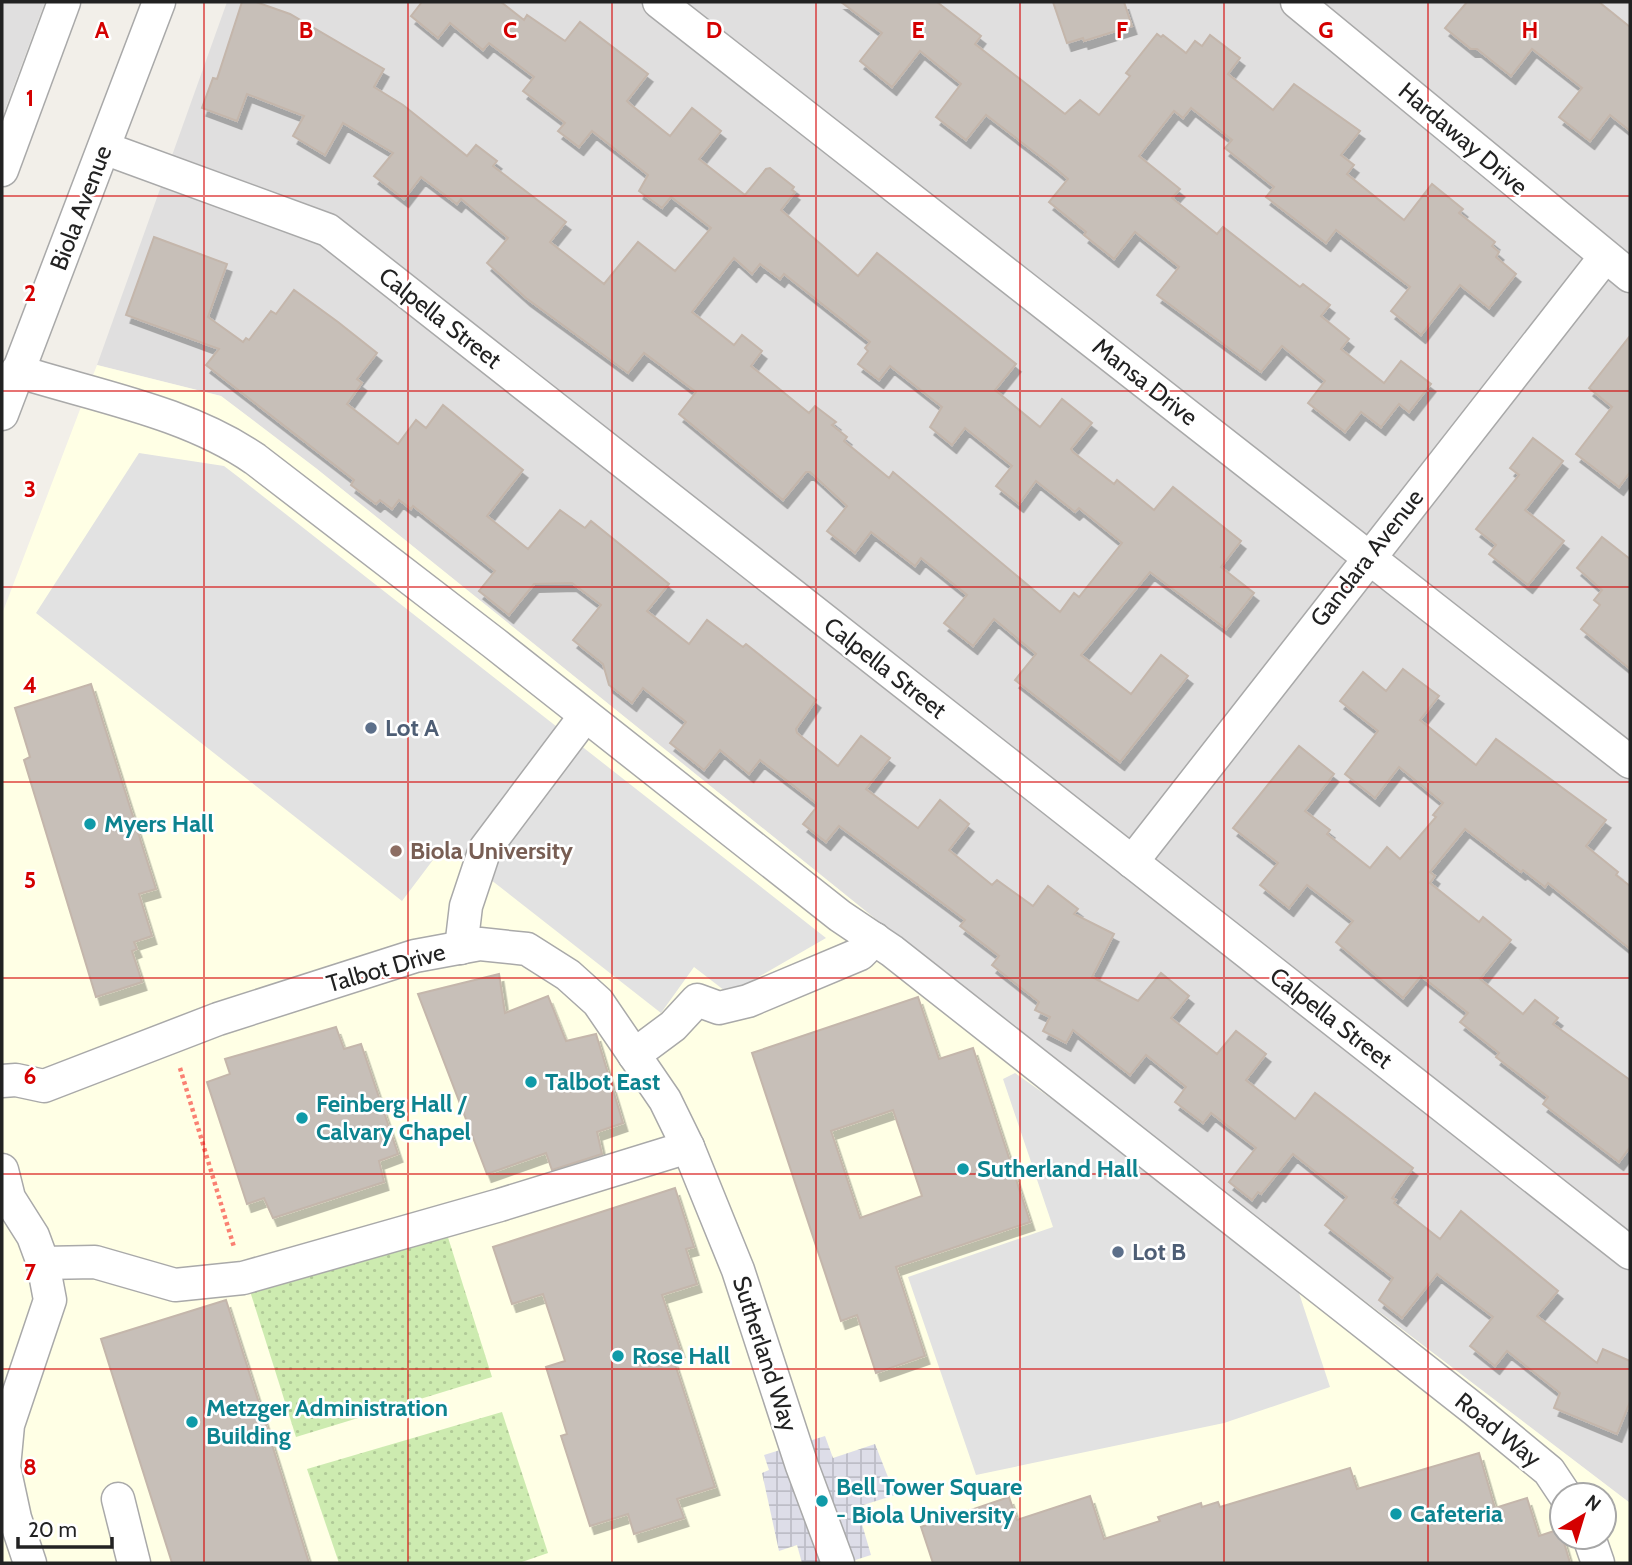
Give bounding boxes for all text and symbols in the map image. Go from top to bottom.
text: A [95,16,110,44]
text: B [299,16,313,44]
text: C [503,16,517,44]
text: D [706,16,722,44]
text: E [911,16,925,44]
text: F [1116,16,1128,44]
text: G [1318,16,1334,44]
text: H [1522,16,1538,44]
street label: Hardaway Drive [1393,76,1534,201]
text: 1 [26,84,34,112]
street label: Biola Avenue [43,141,118,274]
street label: Calpella Street [373,261,507,374]
text: 2 [24,279,36,307]
street label: Mansa Drive [1087,332,1203,432]
text: 3 [24,475,36,503]
street label: Gandara Avenue [1304,483,1429,632]
street label: Calpella Street [818,611,952,724]
text: 4 [23,671,37,699]
place label: Lot A [385,713,439,742]
marker: Lot A [363,720,379,736]
place label: Myers Hall [104,809,214,838]
marker: Myers Hall [82,816,98,832]
place label: Biola University [410,836,573,865]
marker: Biola University [388,843,404,859]
text: 5 [24,866,36,894]
street label: Talbot Drive [323,937,449,998]
street label: Calpella Street [1264,961,1398,1074]
text: 6 [24,1062,36,1090]
place label: Talbot East [545,1067,660,1096]
marker: Talbot East [523,1074,539,1090]
place label: Feinberg Hall / Calvary Chapel [316,1089,471,1146]
marker: Feinberg Hall / Calvary Chapel [294,1110,310,1126]
place label: Sutherland Hall [977,1154,1138,1183]
marker: Sutherland Hall [955,1161,971,1177]
place label: Lot B [1132,1237,1186,1266]
marker: Lot B [1110,1244,1126,1260]
text: 7 [24,1258,36,1286]
street label: Sutherland Way [727,1272,804,1435]
place label: Rose Hall [632,1341,730,1370]
marker: Rose Hall [610,1348,626,1364]
street label: Road Way [1449,1386,1547,1473]
place label: Metzger Administration Building [206,1393,448,1450]
marker: Metzger Administration Building [184,1414,200,1430]
text: 8 [23,1453,37,1481]
place label: Bell Tower Square - Biola University [836,1472,1022,1529]
north arrow [1548,1481,1618,1551]
text: N [1581,1490,1606,1516]
marker: Bell Tower Square - Biola University [814,1493,830,1509]
place label: Cafeteria [1410,1499,1503,1528]
scale bar [18,1506,112,1550]
marker: Cafeteria [1388,1506,1404,1522]
text: 20 m [28,1517,77,1542]

